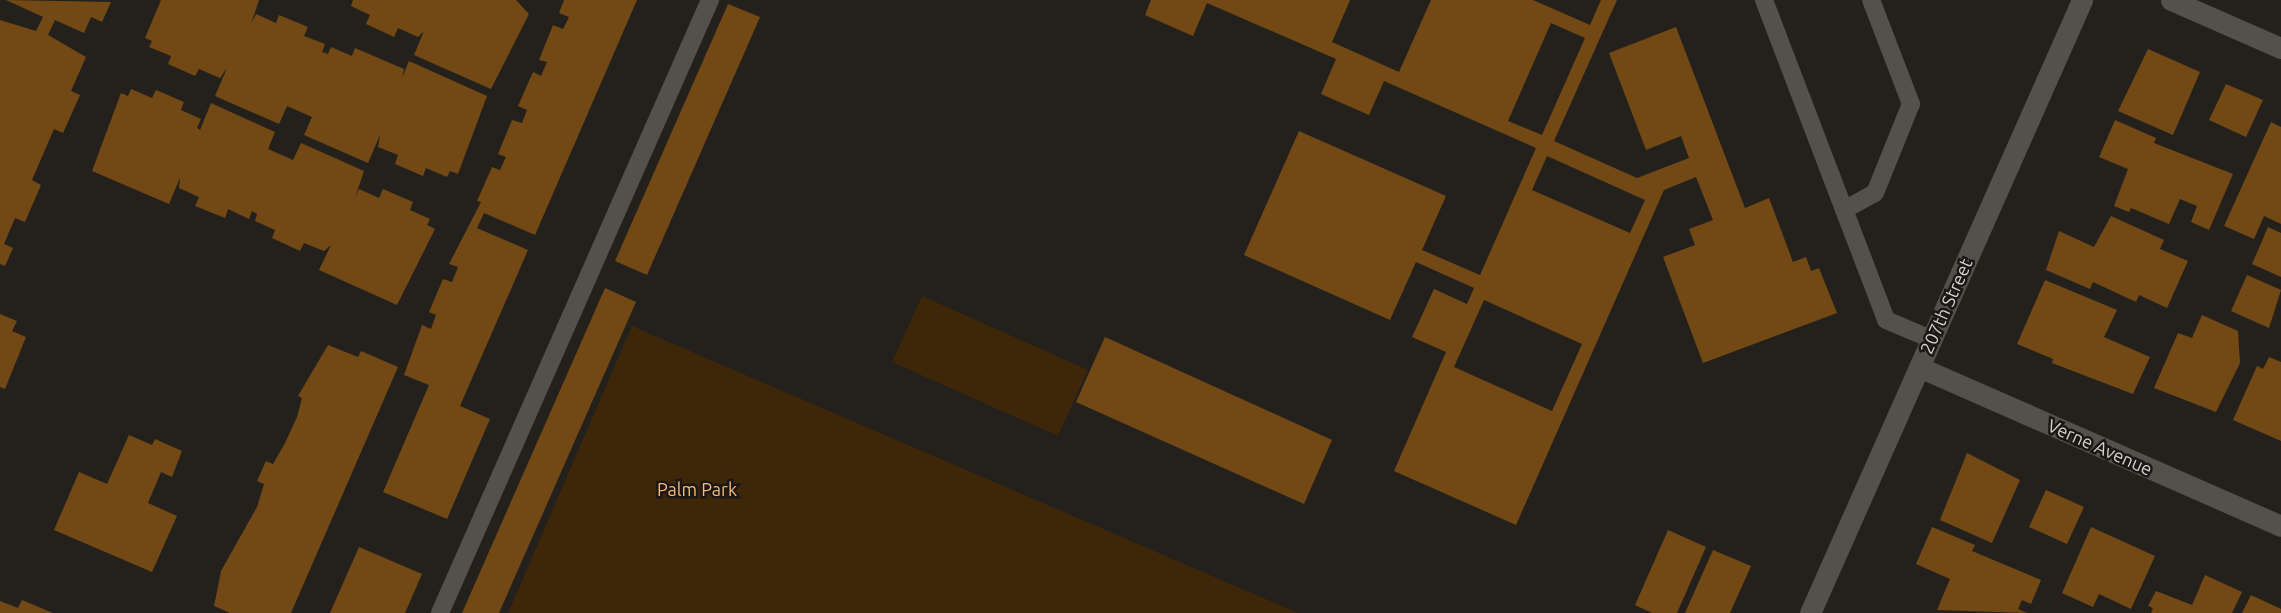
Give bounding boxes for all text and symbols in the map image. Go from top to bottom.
street label: 207th Street [1915,255,1977,357]
street label: Verne Avenue [2044,414,2156,480]
park label: Palm Park [657,478,737,500]

